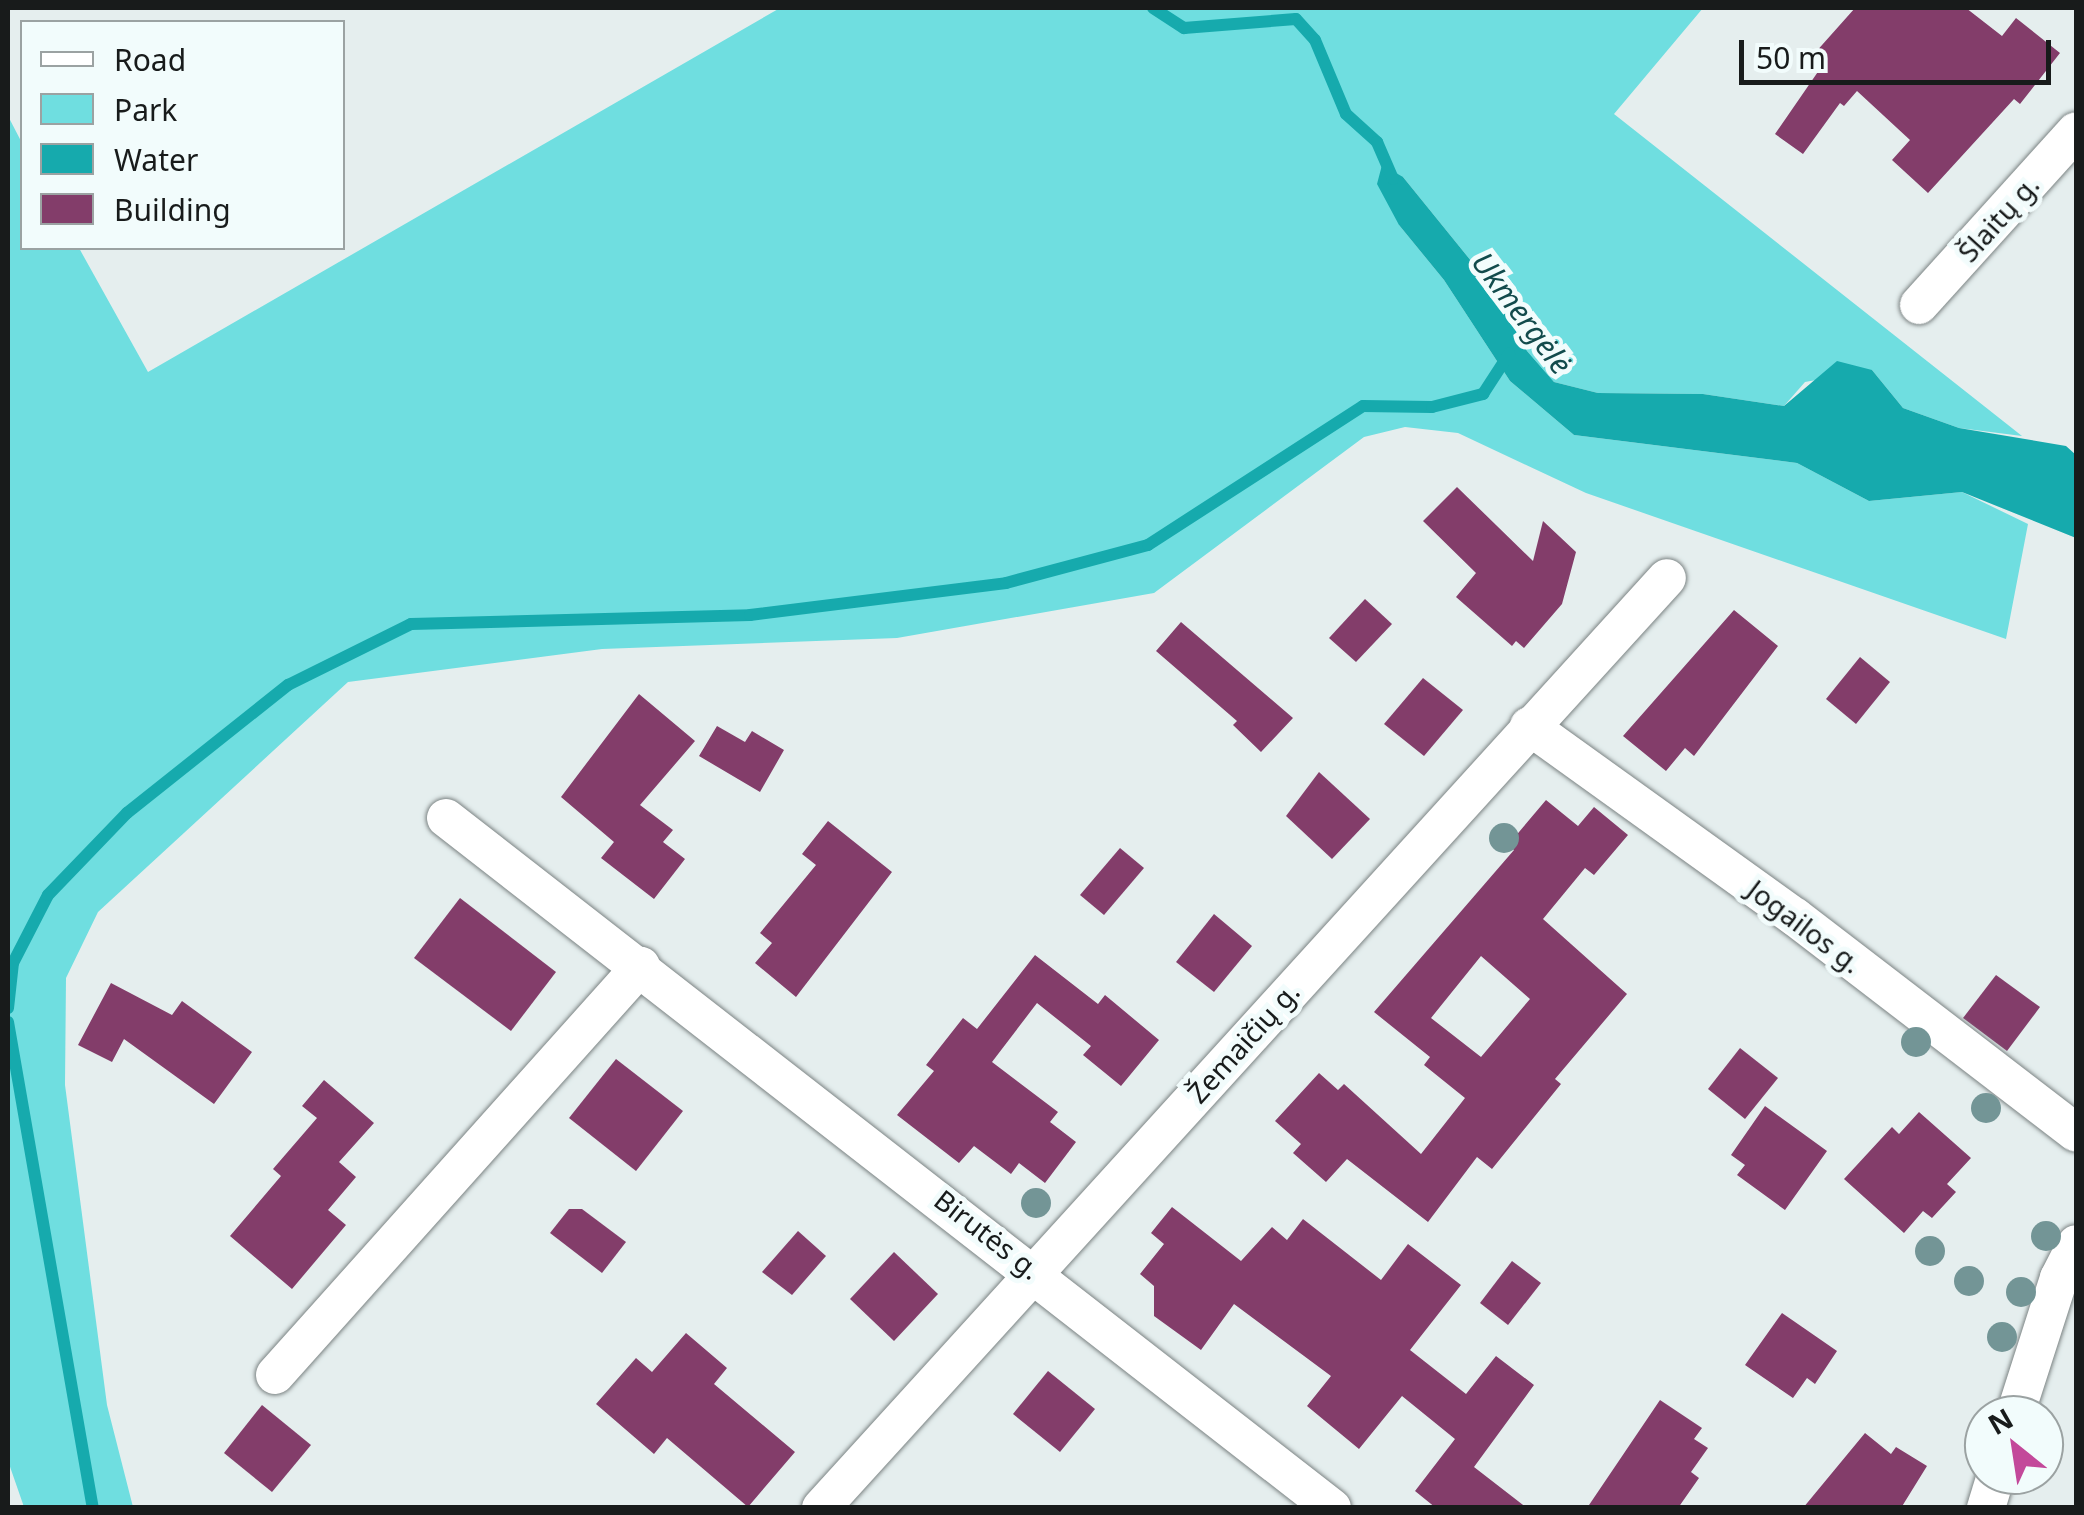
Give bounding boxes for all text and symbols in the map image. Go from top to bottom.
legend [20,20,345,250]
scale bar [1744,20,2056,82]
text: 50 m [1756,37,1826,78]
text: Road [114,39,186,80]
text: Park [114,89,177,130]
text: Water [114,139,198,180]
street label: Šlaitų g. [1950,168,2046,268]
text: Building [114,189,231,230]
water label: Ukmergėlė [1465,245,1579,381]
street label: Jogailos g. [1741,872,1869,980]
street label: Žemaičių g. [1180,975,1306,1109]
street label: Birutės g. [928,1182,1048,1286]
north arrow [1964,1395,2064,1495]
text: N [1981,1399,2019,1443]

